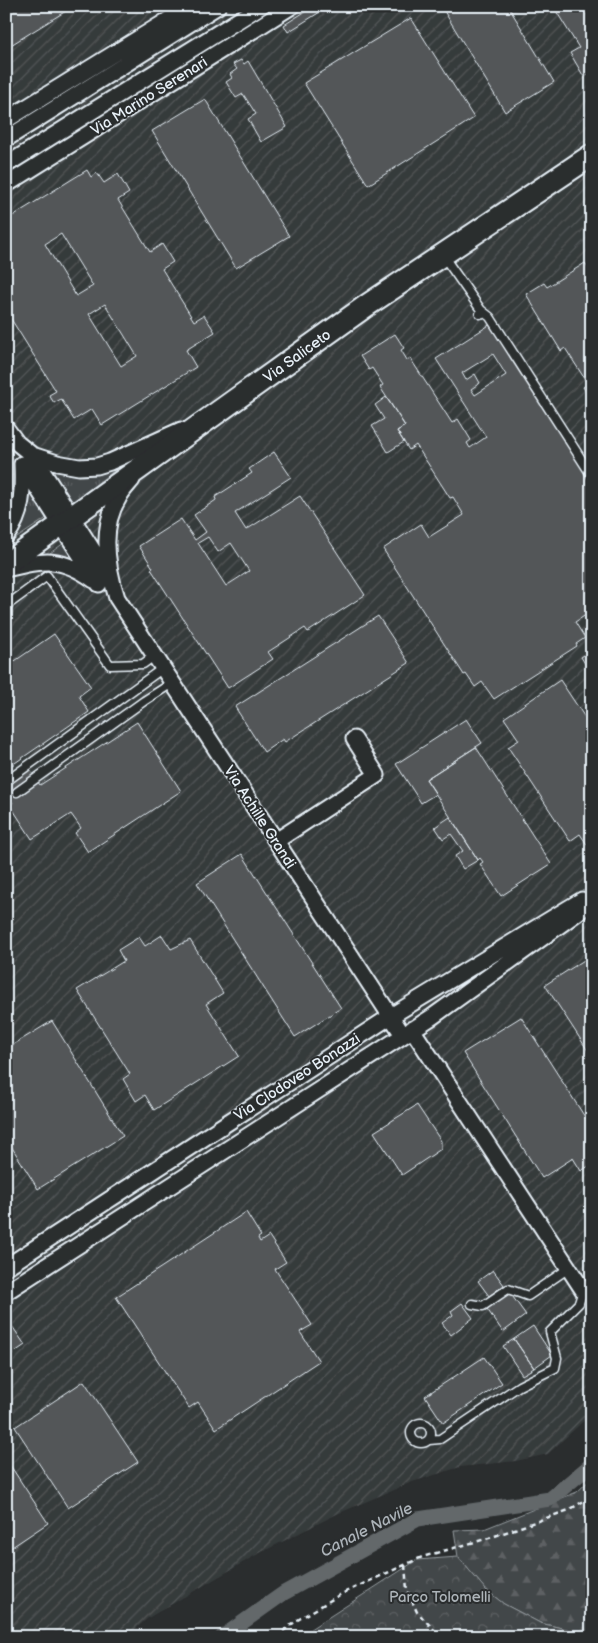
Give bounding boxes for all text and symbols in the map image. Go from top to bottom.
street label: Via Marino Serenari [87,53,211,140]
street label: Via Saliceto [260,326,335,387]
street label: Via Achille Grandi [219,762,300,872]
street label: Via Clodoveo Bonazzi [231,1029,364,1125]
water label: Canale Navile [317,1499,416,1562]
park label: Parco Tolomelli [389,1588,491,1607]

